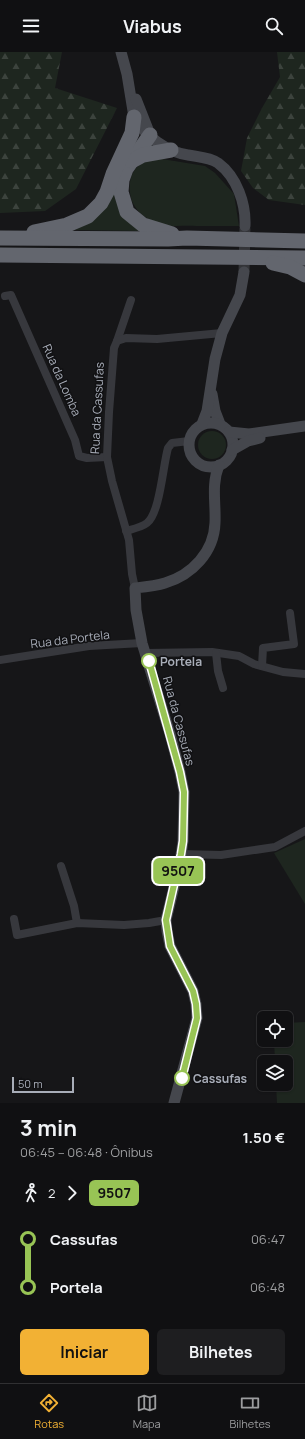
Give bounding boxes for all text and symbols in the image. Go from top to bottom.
text: Viabus [123,14,182,38]
icon: menu [20,15,42,37]
icon: search [263,15,285,37]
street label: Rua da Lomba [39,341,85,419]
street label: Rua da Cassufas [86,362,108,454]
street label: Rua da Portela [29,626,111,652]
marker: Portela [141,653,157,669]
place label: Portela [160,653,202,670]
street label: Rua da Cassufas [159,674,199,768]
line badge: 9507 [150,858,206,884]
text: 9507 [161,861,195,880]
map controls [257,1011,293,1091]
button: locate [257,1011,293,1047]
button: layers [257,1055,293,1091]
marker: Cassufas [174,1070,190,1086]
place label: Cassufas [193,1070,248,1087]
scale bar [12,1075,74,1094]
text: 50 m [18,1076,43,1091]
text: 3 min [20,1113,77,1143]
text: 1.50 € [243,1127,285,1148]
text: 06:45 – 06:48 · Ônibus [20,1143,153,1161]
icon: walk [20,1182,42,1204]
icon: forward [61,1182,83,1204]
text: 9507 [97,1183,131,1202]
text: 2 [48,1184,55,1202]
text: Cassufas [50,1229,118,1250]
text: 06:47 [251,1230,285,1248]
text: Portela [50,1277,103,1298]
text: 06:48 [250,1278,285,1296]
button: Iniciar [20,1329,149,1375]
button: Bilhetes [157,1329,285,1375]
tab: Rotas [34,1392,64,1431]
tab: Mapa [133,1392,161,1431]
tab: Bilhetes [229,1392,271,1431]

